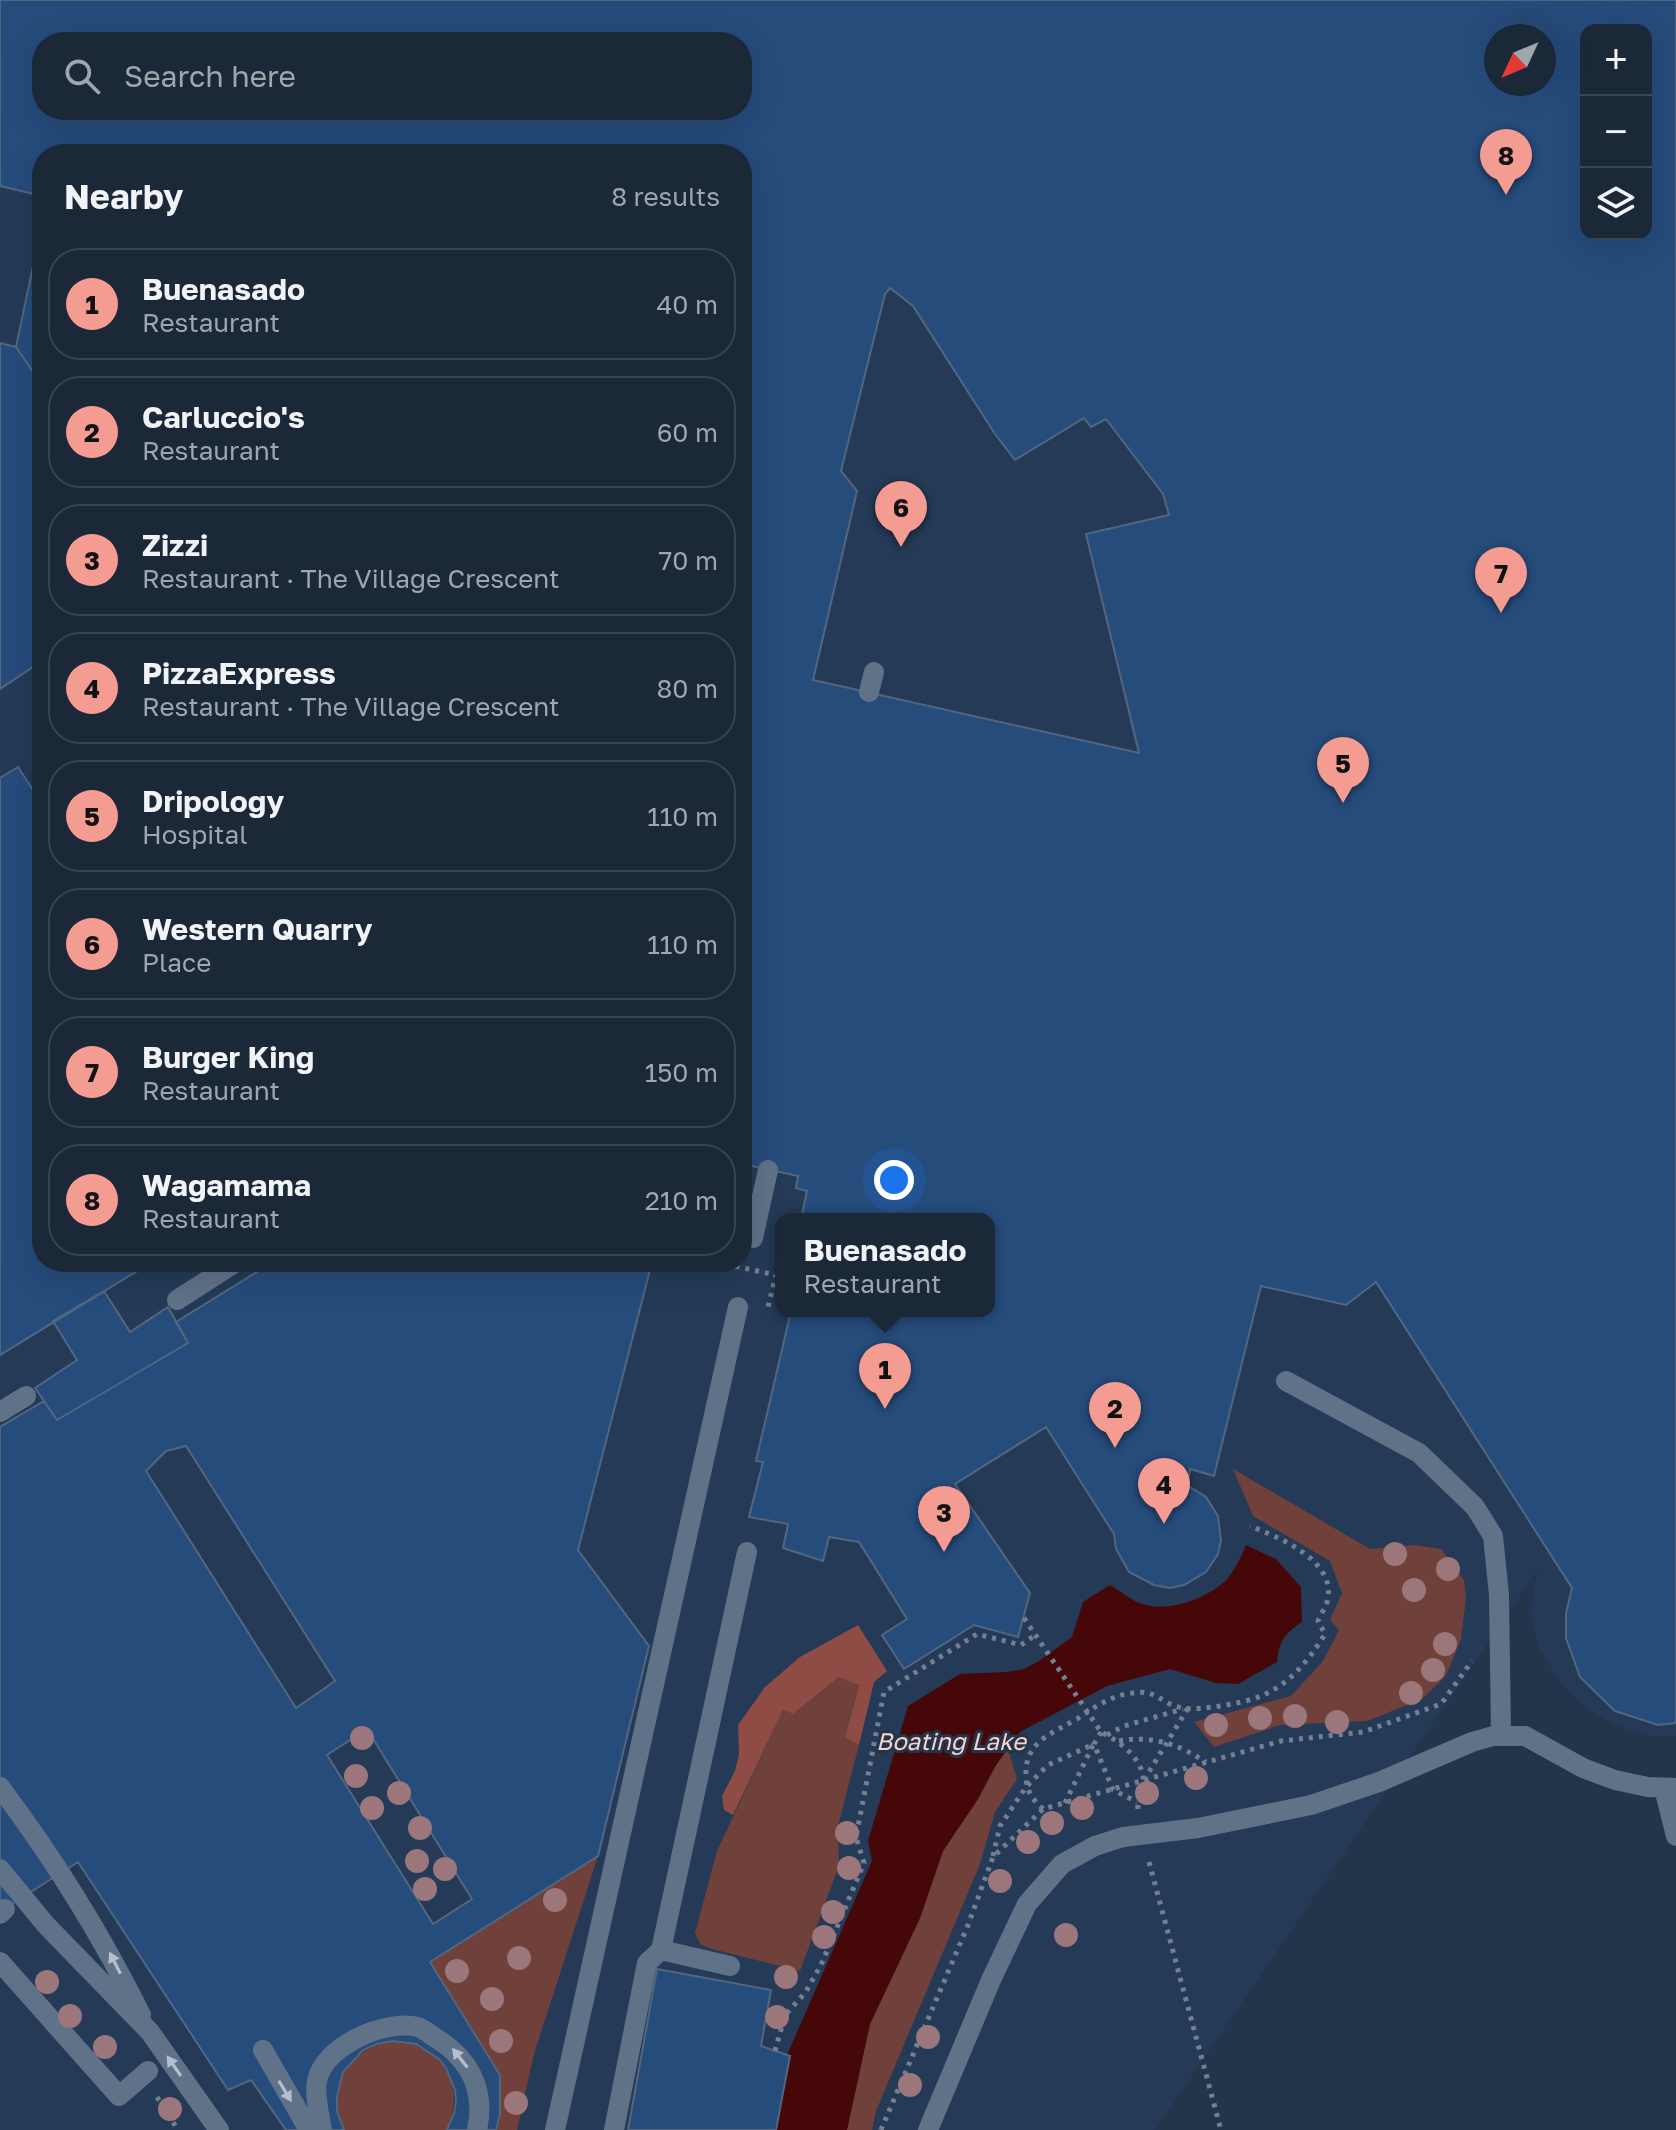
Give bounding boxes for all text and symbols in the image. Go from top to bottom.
north arrow [1484,24,1556,96]
map controls [1580,24,1652,240]
button: + [1580,24,1652,96]
search box [32,32,752,120]
icon: search [60,54,104,98]
text: Search here [124,58,296,94]
button: − [1580,96,1652,168]
pin: 8 [1480,129,1532,195]
button: layers [1580,168,1652,240]
text: Nearby [64,176,184,216]
text: 8 results [611,181,720,212]
text: Buenasado [142,271,305,307]
text: 1 [85,289,99,320]
text: 40 m [657,289,718,320]
text: Restaurant [142,307,280,338]
text: Carluccio's [142,399,305,435]
text: 2 [84,417,100,448]
text: 60 m [657,417,718,448]
text: Restaurant [142,435,280,466]
pin: 6 [875,481,927,547]
text: Zizzi [142,527,208,563]
text: 3 [84,545,100,576]
text: 70 m [659,545,718,576]
pin: 7 [1475,547,1527,613]
text: Restaurant · The Village Crescent [142,563,559,594]
text: PizzaExpress [142,655,336,691]
text: 4 [84,673,100,704]
text: 80 m [657,673,718,704]
text: Restaurant · The Village Crescent [142,691,559,722]
pin: 5 [1317,737,1369,803]
text: Dripology [142,783,284,819]
text: 5 [84,801,100,832]
text: 110 m [647,801,718,832]
text: Hospital [142,819,248,850]
text: Western Quarry [142,911,372,947]
text: 6 [84,929,100,960]
text: 110 m [647,929,718,960]
text: Place [142,947,211,978]
text: Burger King [142,1039,314,1075]
text: 7 [85,1057,99,1088]
text: 150 m [645,1057,718,1088]
text: Restaurant [142,1075,280,1106]
your location [874,1160,914,1200]
text: Wagamama [142,1167,311,1203]
text: 8 [84,1185,100,1216]
text: 210 m [645,1185,718,1216]
text: Restaurant [142,1203,280,1234]
popup [775,1213,995,1317]
text: Buenasado [804,1232,966,1268]
text: Restaurant [804,1268,941,1299]
pin: 1 [859,1343,911,1409]
pin: 2 [1089,1382,1141,1448]
pin: 4 [1138,1458,1190,1524]
pin: 3 [918,1486,970,1552]
water label: Boating Lake [876,1726,1028,1756]
one-way arrow [108,1951,122,1974]
one-way arrow [452,2048,468,2068]
one-way arrow [167,2056,182,2077]
one-way arrow [278,2079,292,2102]

